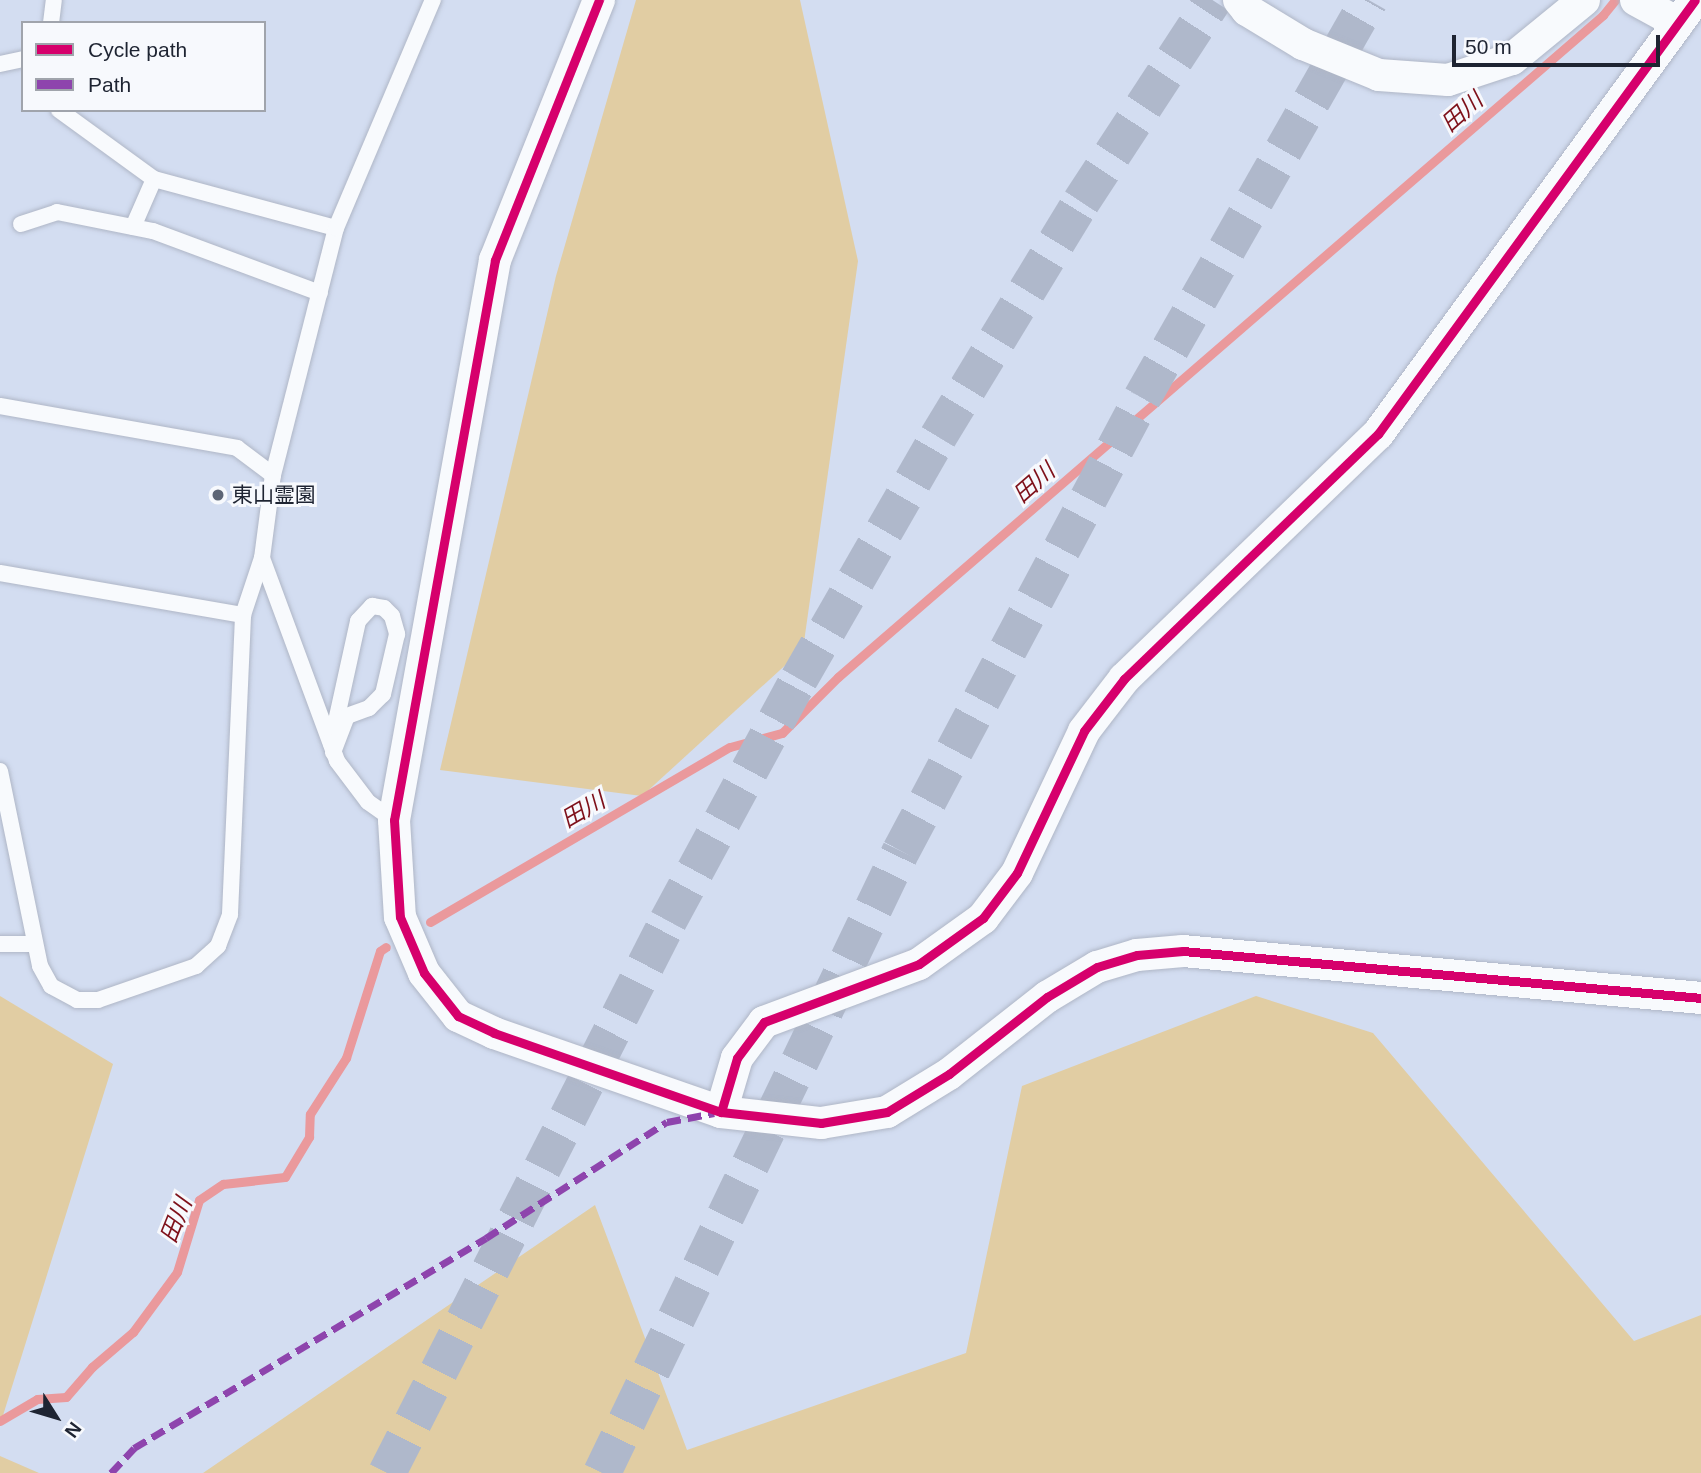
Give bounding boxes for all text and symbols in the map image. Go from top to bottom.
legend [21,21,266,112]
scale bar [1456,21,1664,65]
text: 50 m [1465,35,1512,58]
text: Cycle path [88,38,187,61]
text: Path [88,73,131,96]
water label: 田川 [1436,86,1488,138]
water label: 田川 [1008,457,1060,509]
place label: 東山霊園 [232,482,316,508]
marker: 東山霊園 [210,487,226,503]
water label: 田川 [556,787,610,833]
water label: 田川 [155,1194,197,1246]
north arrow [21,1382,91,1452]
text: N [61,1418,86,1442]

